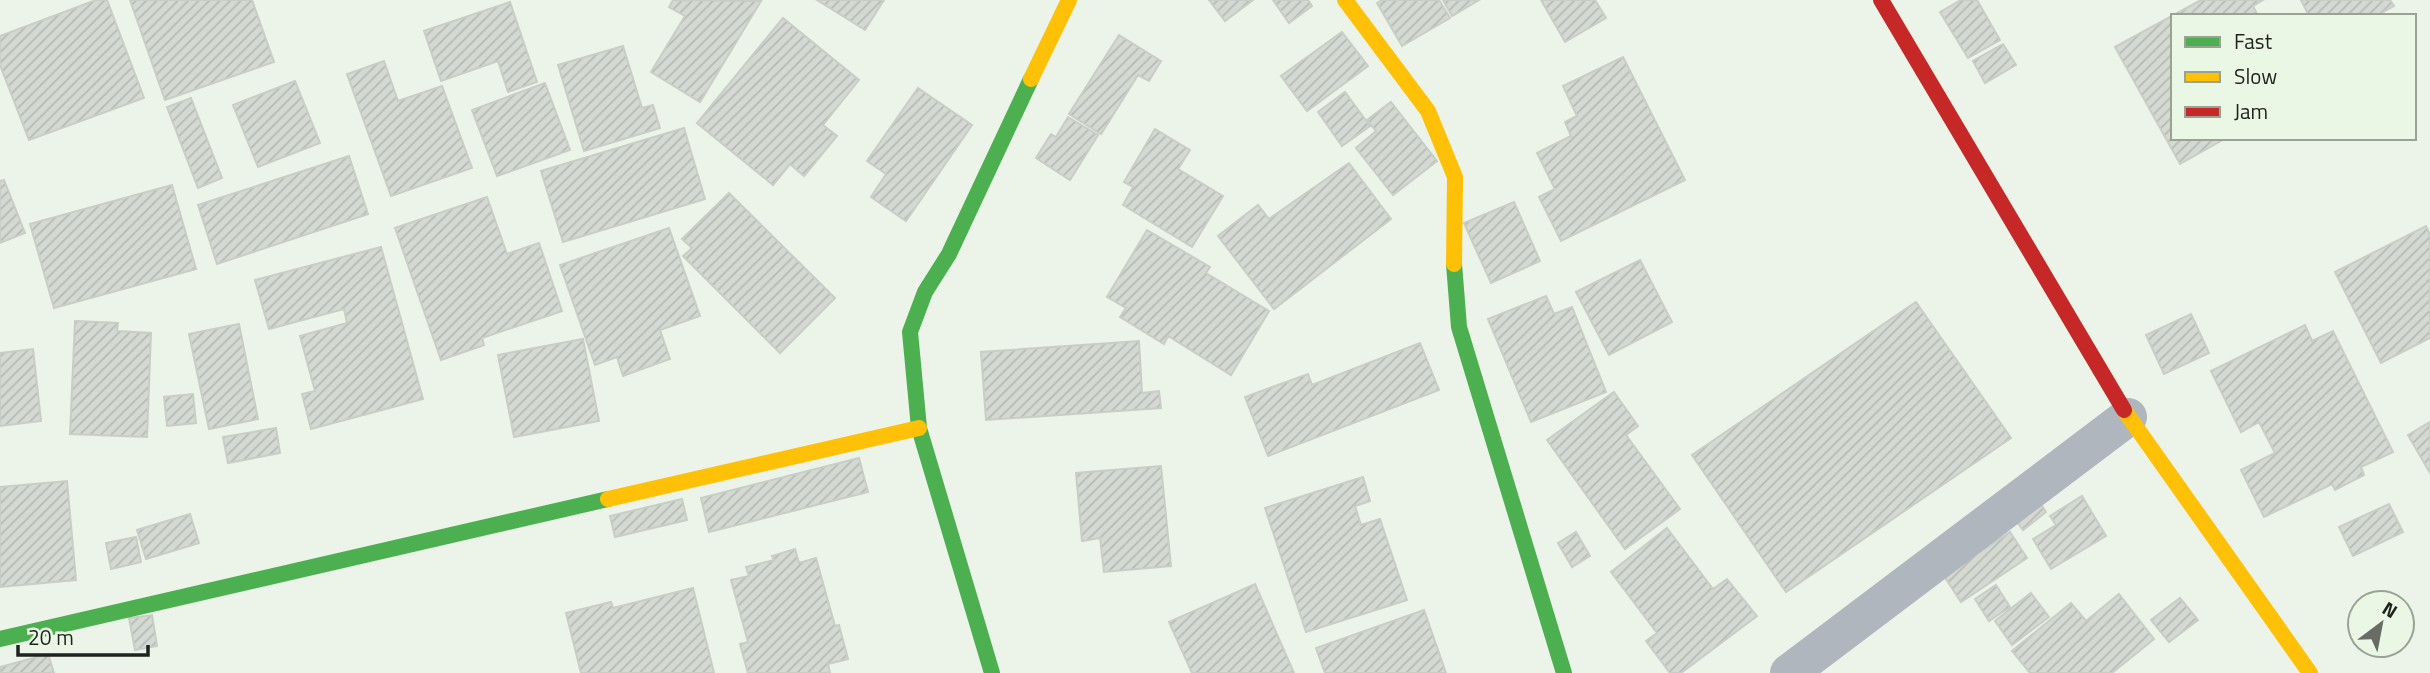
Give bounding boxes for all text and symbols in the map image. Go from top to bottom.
legend [2171,14,2416,140]
text: Fast [2234,25,2273,57]
text: Slow [2234,60,2277,92]
text: Jam [2234,95,2268,127]
north arrow [2346,589,2416,659]
text: N [2377,593,2404,625]
scale bar [18,614,147,658]
text: 20 m [28,621,74,653]

